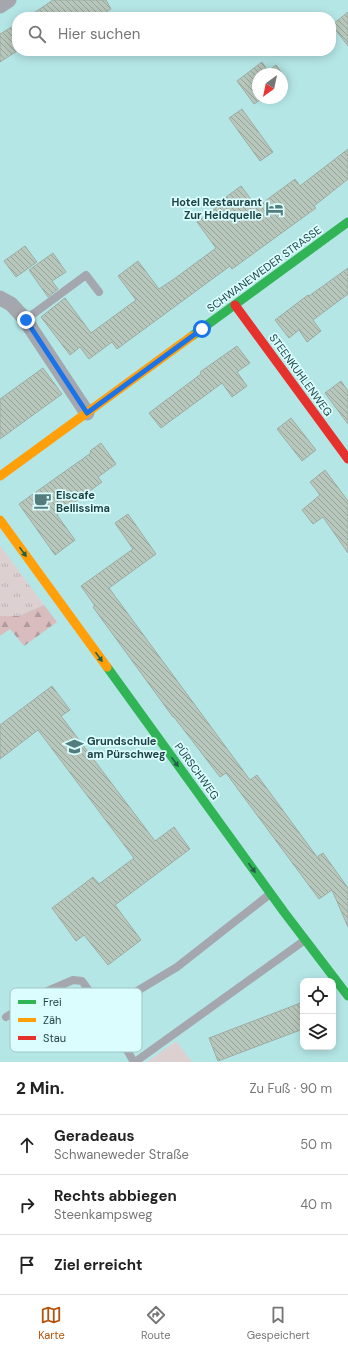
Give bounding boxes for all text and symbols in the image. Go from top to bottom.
search box [12,12,336,56]
icon: search [26,23,48,45]
text: Hier suchen [58,24,140,44]
north arrow [252,68,288,104]
place label: Hotel Restaurant Zur Heidquelle [171,195,262,222]
hotel icon: Hotel Restaurant Zur Heidquelle [265,198,285,218]
street label: SCHWANEWEDER STRASSE [204,223,324,315]
route end [17,311,35,329]
route start [193,320,211,338]
street label: STEENKUHLENWEG [266,331,336,419]
place label: Eiscafe Bellissima [56,488,110,515]
cafe icon: Eiscafe Bellissima [33,491,53,511]
one-way arrow [19,546,27,557]
one-way arrow [95,652,103,662]
place label: Grundschule am Pürschweg [87,734,166,761]
school or university icon: Grundschule am Pürschweg [64,737,84,757]
street label: PÜRSCHWEG [172,740,222,802]
one-way arrow [171,757,179,768]
one-way arrow [248,862,256,873]
map controls [300,978,336,1050]
button: locate [300,978,336,1014]
legend [10,988,142,1052]
text: Frei [43,995,62,1009]
text: Zäh [43,1013,61,1027]
button: layers [300,1014,336,1050]
text: Stau [43,1031,66,1045]
text: 2 Min. [16,1077,64,1099]
text: Zu Fuß · 90 m [250,1080,332,1097]
text: Geradeaus [54,1126,135,1146]
icon: ahead [16,1134,38,1156]
text: 50 m [300,1136,332,1153]
text: Schwaneweder Straße [54,1146,189,1163]
text: Rechts abbiegen [54,1186,177,1206]
icon: right [16,1194,38,1216]
text: 40 m [300,1196,332,1213]
text: Steenkampsweg [54,1206,153,1223]
icon: arrive [16,1254,38,1276]
text: Ziel erreicht [54,1255,143,1275]
tab: Karte [38,1304,65,1342]
tab: Route [141,1304,170,1342]
tab: Gespeichert [247,1304,310,1342]

